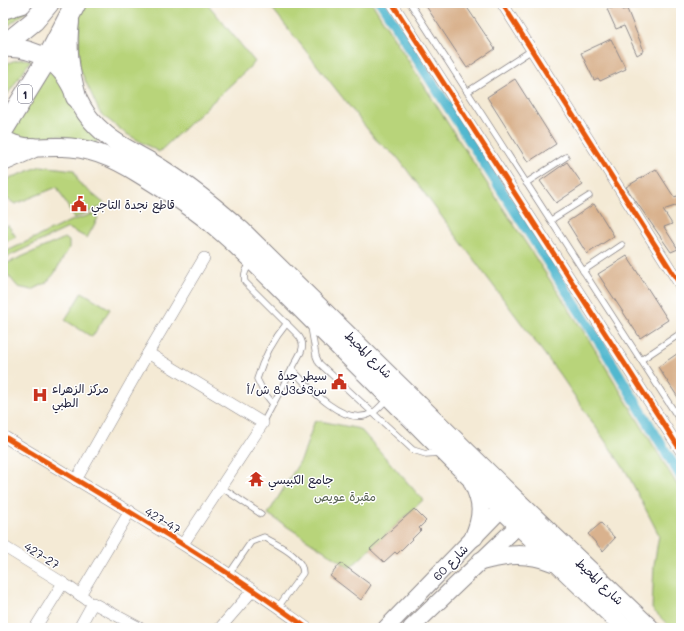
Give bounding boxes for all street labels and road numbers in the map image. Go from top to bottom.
road number: 1 [18,85,32,103]
street label: شارع المحيط [340,327,396,383]
street label: 427-47 [142,503,184,537]
street label: 427-27 [21,538,63,572]
street label: شارع 60 [429,540,473,585]
street label: شارع المحيط [571,554,627,609]

